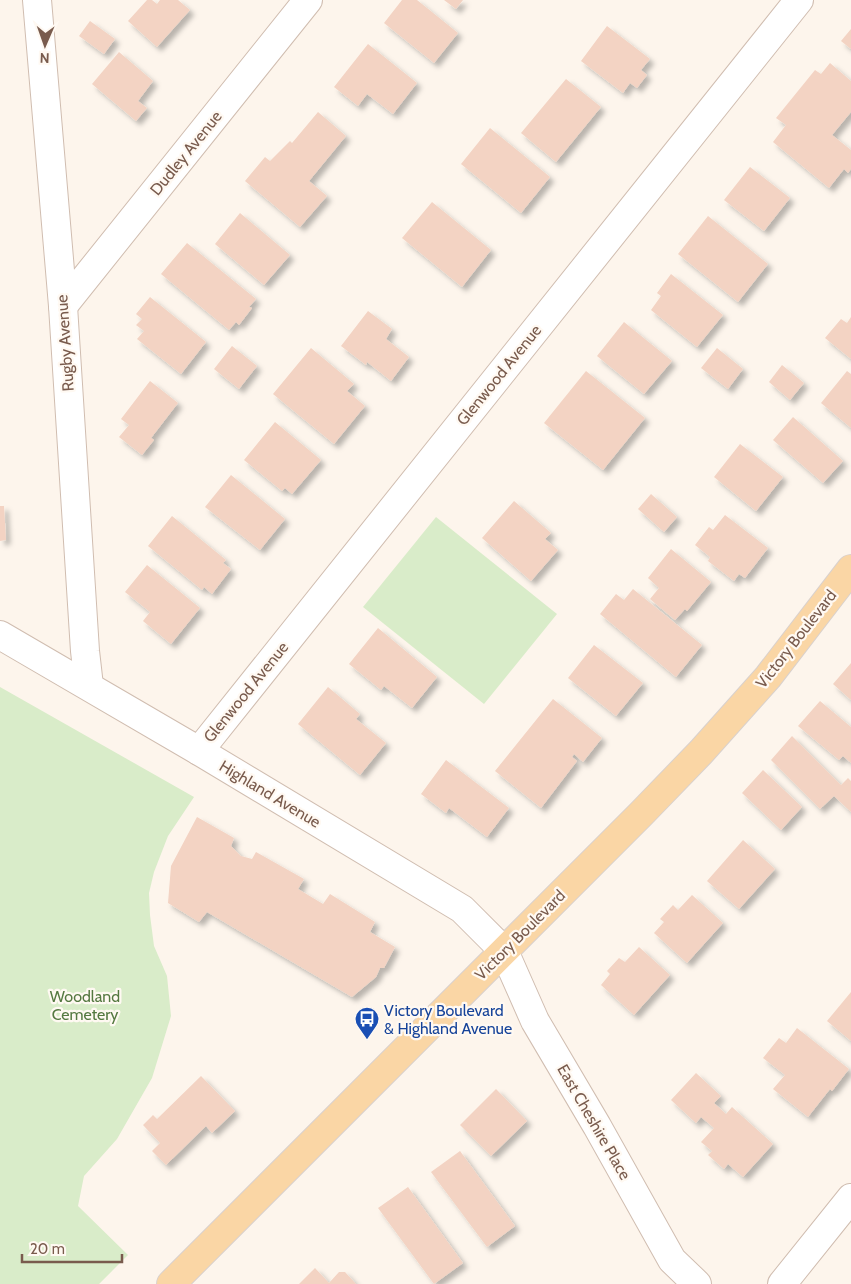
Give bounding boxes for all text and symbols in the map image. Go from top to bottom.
north arrow [20,20,70,70]
text: N [39,49,50,67]
street label: Dudley Avenue [146,107,226,199]
street label: Rugby Avenue [52,294,78,392]
street label: Glenwood Avenue [453,321,545,429]
street label: Victory Boulevard [752,586,840,692]
street label: Glenwood Avenue [200,638,292,746]
street label: Highland Avenue [216,756,324,832]
street label: Victory Boulevard [471,886,569,984]
park label: Woodland Cemetery [50,987,120,1024]
place label: Victory Boulevard & Highland Avenue [384,1001,512,1038]
bus stop icon: Victory Boulevard & Highland Avenue [354,1006,380,1040]
street label: East Cheshire Place [553,1061,635,1183]
scale bar [22,1232,122,1264]
text: 20 m [30,1240,65,1258]

